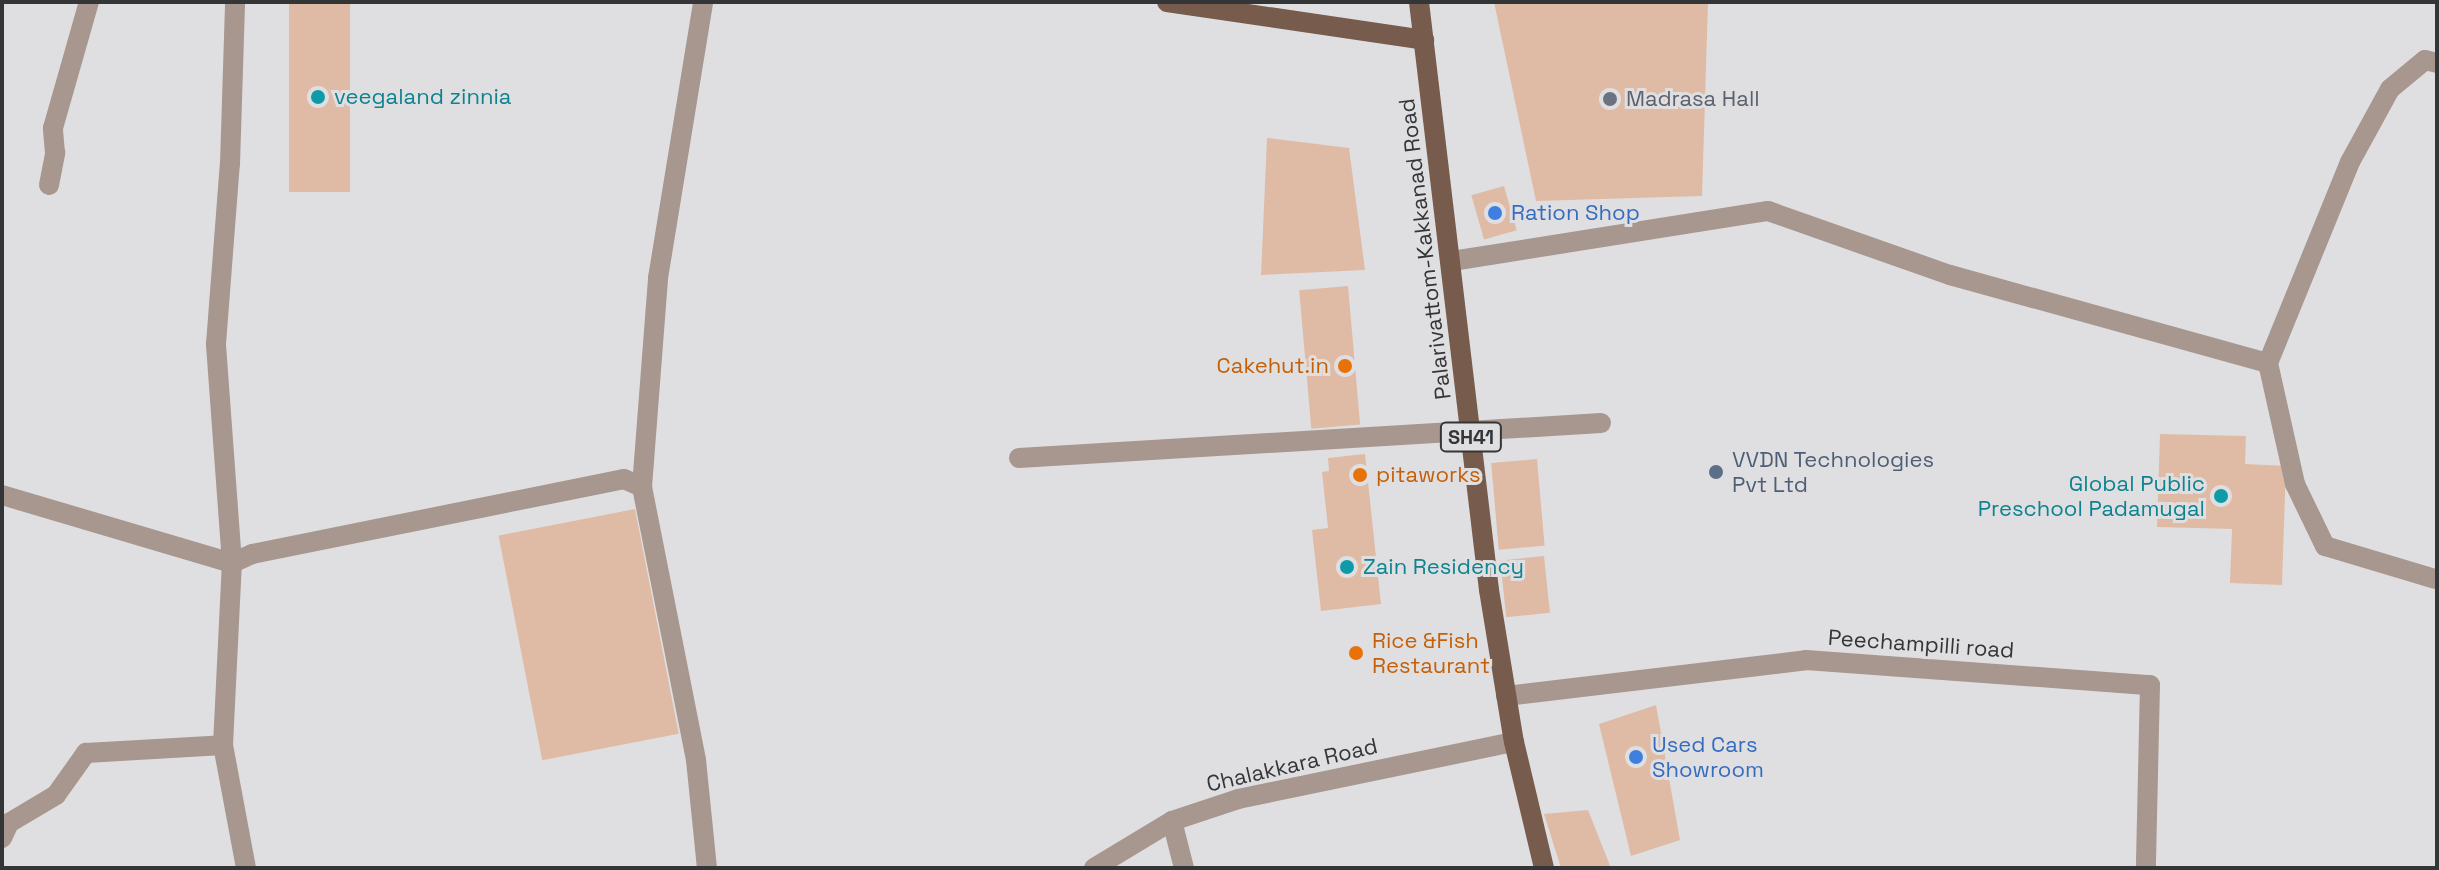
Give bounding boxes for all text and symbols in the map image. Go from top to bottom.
place label: veegaland zinnia [334,84,511,110]
place label: Madrasa Hall [1626,86,1760,112]
marker: veegaland zinnia [309,88,327,106]
marker: Madrasa Hall [1601,90,1619,108]
street label: Palarivattom-Kakkanad Road [1393,97,1457,401]
place label: Ration Shop [1511,200,1640,226]
marker: Ration Shop [1486,204,1504,222]
place label: Cakehut.in [1217,353,1329,379]
marker: Cakehut.in [1336,357,1354,375]
road number: SH41 [1439,421,1503,453]
place label: VVDN Technologies Pvt Ltd [1732,446,1935,498]
place label: pitaworks [1376,462,1480,488]
marker: VVDN Technologies Pvt Ltd [1707,463,1725,481]
marker: pitaworks [1351,466,1369,484]
place label: Global Public Preschool Padamugal [1978,470,2205,522]
marker: Global Public Preschool Padamugal [2212,487,2230,505]
place label: Zain Residency [1363,554,1524,580]
marker: Zain Residency [1338,558,1356,576]
street label: Peechampilli road [1827,624,2015,664]
place label: Rice &Fish Restaurant [1372,627,1490,678]
marker: Rice &Fish Restaurant [1347,644,1365,662]
place label: Used Cars Showroom [1652,731,1764,782]
street label: Chalakkara Road [1204,733,1380,797]
marker: Used Cars Showroom [1627,748,1645,766]

